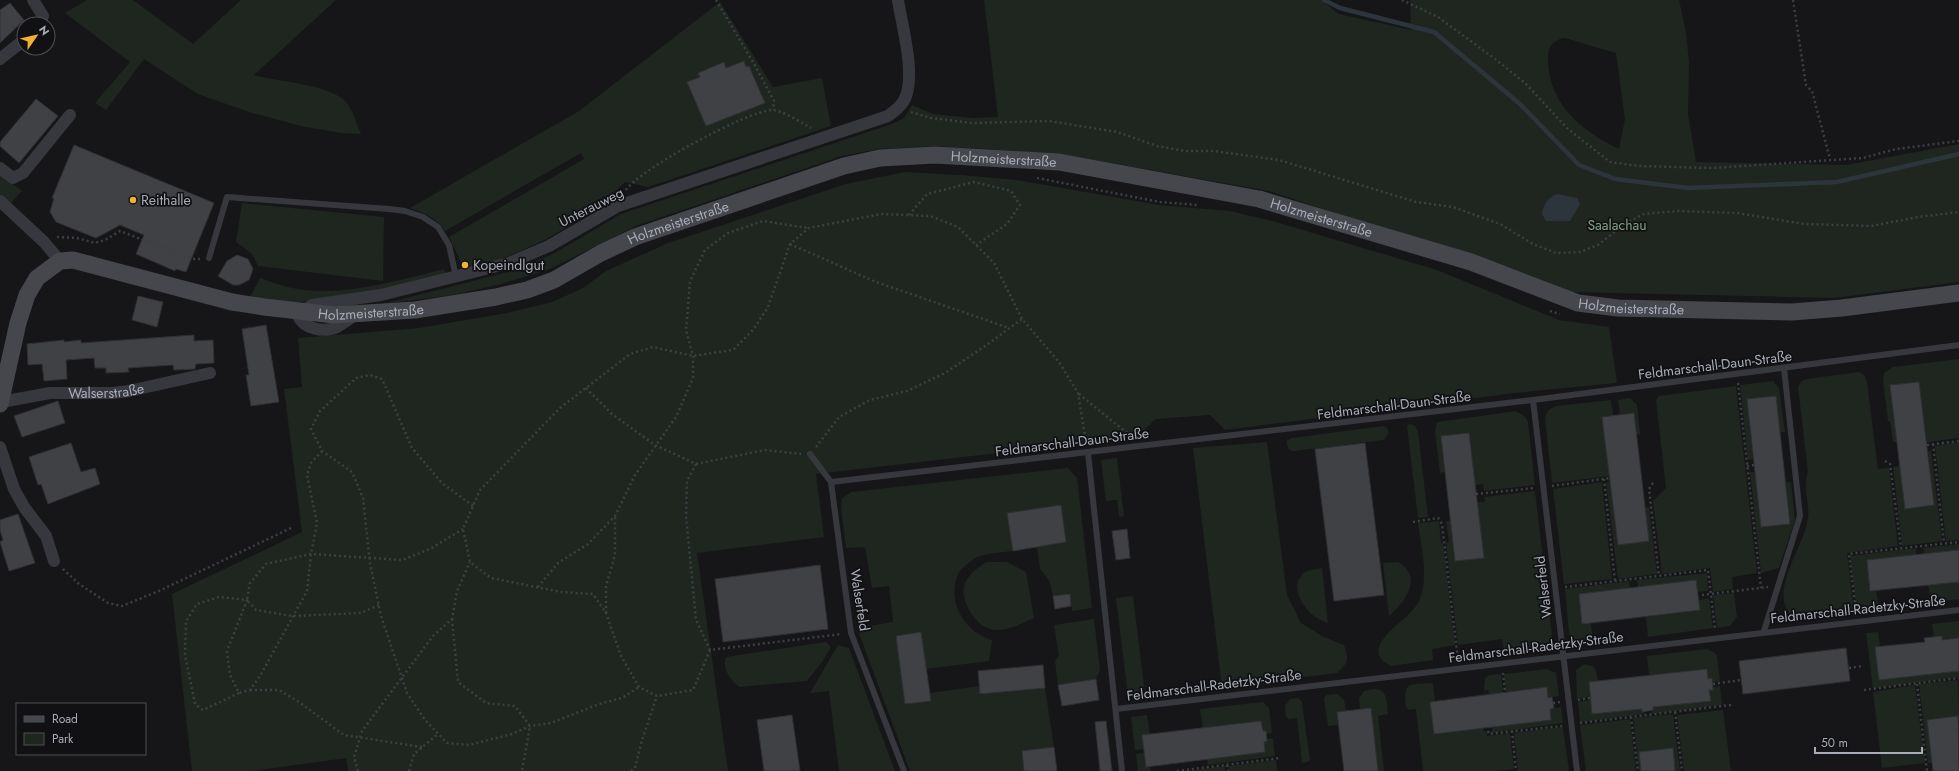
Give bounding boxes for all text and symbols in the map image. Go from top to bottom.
north arrow [16,16,56,56]
text: N [35,22,53,39]
street label: Holzmeisterstraße [950,146,1057,172]
street label: Unterauweg [555,182,627,232]
place label: Reithalle [141,190,191,210]
street label: Holzmeisterstraße [1268,193,1375,242]
marker: Reithalle [128,195,138,205]
street label: Holzmeisterstraße [624,196,731,249]
park label: Saalachau [1587,215,1647,235]
place label: Kopeindlgut [473,255,545,275]
marker: Kopeindlgut [460,260,470,270]
street label: Holzmeisterstraße [1577,293,1684,320]
street label: Holzmeisterstraße [317,299,425,325]
street label: Feldmarschall-Daun-Straße [1637,346,1793,384]
street label: Walserstraße [68,378,146,403]
street label: Feldmarschall-Daun-Straße [1316,386,1472,424]
street label: Feldmarschall-Daun-Straße [994,423,1150,461]
street label: Walserfeld [1529,555,1557,619]
street label: Walserfeld [845,568,875,632]
street label: Feldmarschall-Radetzky-Straße [1769,590,1947,628]
street label: Feldmarschall-Radetzky-Straße [1447,626,1625,668]
street label: Feldmarschall-Radetzky-Straße [1125,664,1303,706]
legend [16,703,146,755]
text: Road [52,710,78,728]
scale bar [1815,729,1922,755]
text: Park [52,730,74,748]
text: 50 m [1821,734,1848,752]

